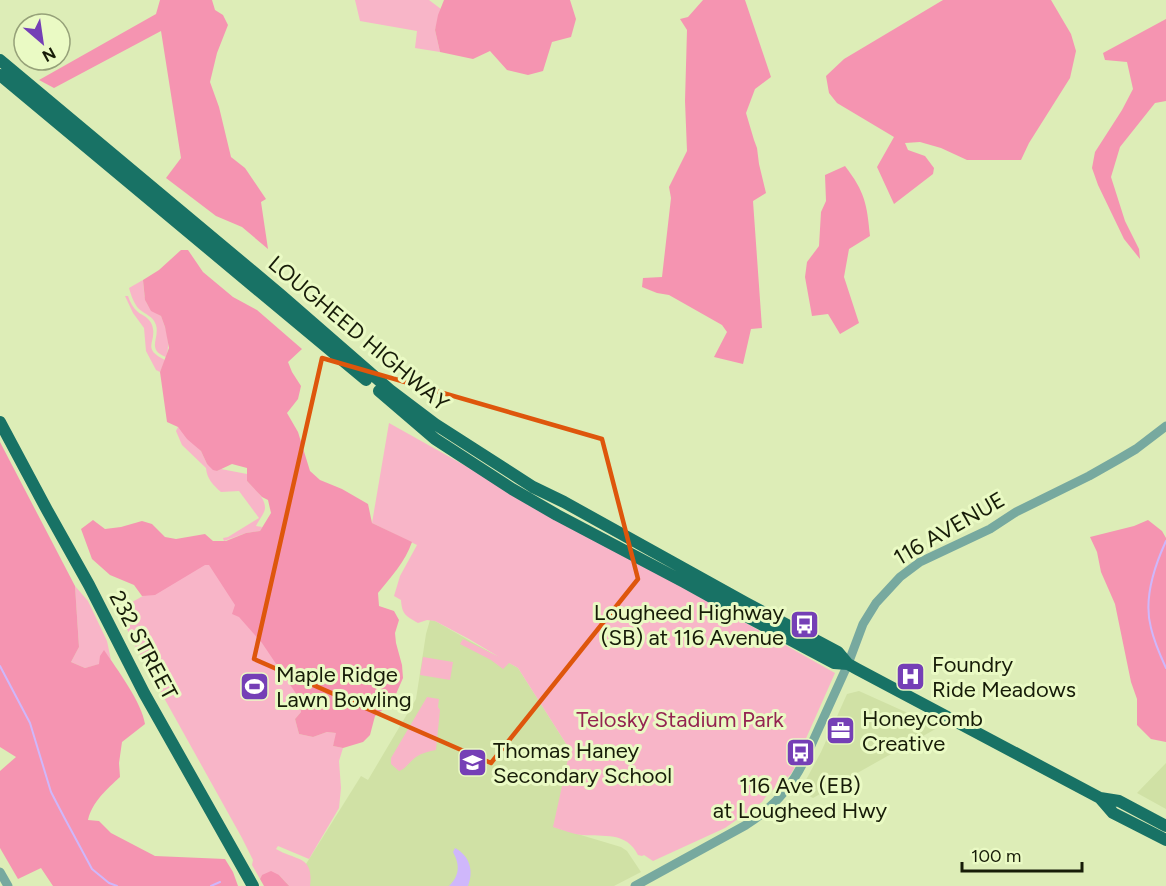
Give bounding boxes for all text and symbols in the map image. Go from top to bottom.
north arrow [12,12,72,72]
text: N [39,43,59,66]
street label: LOUGHEED HIGHWAY [263,250,455,417]
street label: 116 AVENUE [889,486,1010,571]
street label: 232 STREET [104,586,184,704]
place label: Lougheed Highway (SB) at 116 Avenue [594,599,784,651]
bus stop icon: Lougheed Highway (SB) at 116 Avenue [789,609,821,641]
place label: Foundry Ride Meadows [932,651,1076,703]
place label: Maple Ridge Lawn Bowling [276,661,412,713]
hospital icon: Foundry Ride Meadows [895,661,927,693]
sports icon: Maple Ridge Lawn Bowling [239,671,271,703]
place label: Honeycomb Creative [862,705,983,757]
park label: Telosky Stadium Park [576,706,784,733]
office icon: Honeycomb Creative [825,715,857,747]
place label: Thomas Haney Secondary School [493,737,672,789]
bus stop icon: 116 Ave (EB) at Lougheed Hwy [784,737,816,769]
school or university icon: Thomas Haney Secondary School [456,747,488,779]
place label: 116 Ave (EB) at Lougheed Hwy [713,772,888,824]
scale bar [962,835,1082,873]
text: 100 m [971,845,1021,867]

